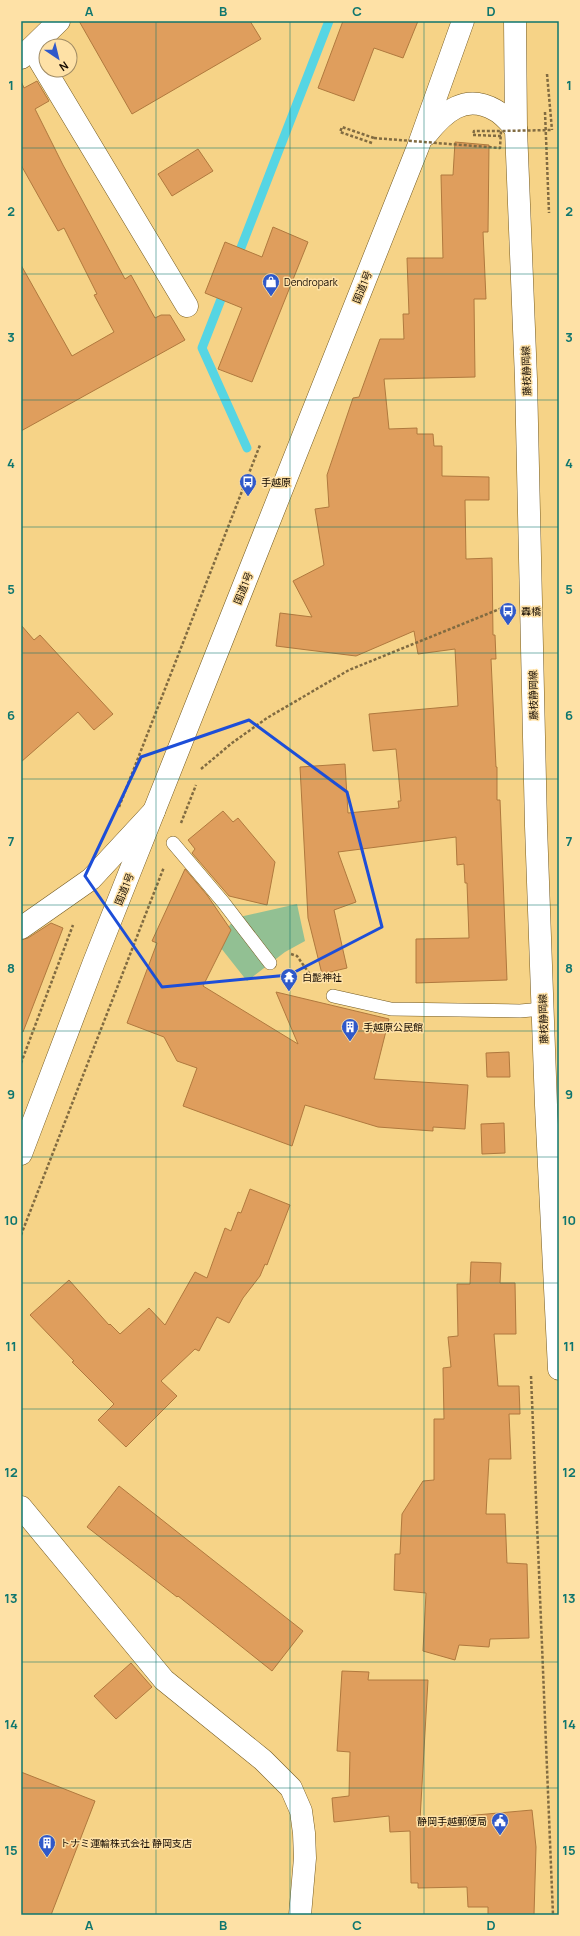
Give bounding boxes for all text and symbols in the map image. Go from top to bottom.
text: A [85,2,94,20]
text: B [219,2,227,20]
text: C [352,2,362,20]
text: D [486,2,496,20]
north arrow [38,38,78,78]
text: N [56,58,72,75]
text: 1 [8,76,14,94]
text: 1 [566,76,572,94]
text: 2 [7,202,15,220]
text: 2 [565,202,573,220]
street label: 国道1号 [349,269,375,305]
shop icon: Dendropark [261,272,281,297]
place label: Dendropark [284,275,339,289]
text: 3 [7,328,15,346]
text: 3 [565,328,573,346]
street label: 藤枝静岡線 [518,346,534,396]
text: 4 [7,454,15,472]
text: 4 [565,454,573,472]
bus stop icon: 手越原 [238,472,258,497]
place label: 手越原 [261,475,291,489]
street label: 国道1号 [230,570,256,606]
text: 5 [7,580,15,598]
text: 5 [565,580,573,598]
bus stop icon: 轟橋 [498,601,518,626]
place label: 轟橋 [521,604,541,618]
street label: 藤枝静岡線 [526,670,540,720]
text: 6 [7,706,15,724]
text: 6 [565,706,573,724]
text: 7 [8,832,15,850]
text: 7 [566,832,573,850]
street label: 国道1号 [111,871,137,907]
text: 8 [7,959,15,977]
text: 8 [565,959,573,977]
temple icon: 白髭神社 [279,967,299,992]
place label: 白髭神社 [302,970,342,984]
street label: 藤枝静岡線 [535,994,551,1044]
building icon: 手越原公民館 [340,1017,360,1042]
place label: 手越原公民館 [363,1020,423,1034]
text: 9 [7,1085,15,1103]
text: 9 [565,1085,573,1103]
text: 10 [4,1211,18,1229]
text: 10 [562,1211,576,1229]
text: 11 [5,1337,17,1355]
text: 11 [563,1337,575,1355]
text: 12 [4,1463,18,1481]
text: 12 [562,1463,576,1481]
text: 13 [4,1589,18,1607]
text: 13 [562,1589,576,1607]
text: 14 [4,1715,18,1733]
text: 14 [562,1715,576,1733]
public building icon: 静岡手越郵便局 [490,1811,510,1836]
place label: 静岡手越郵便局 [417,1814,487,1828]
building icon: トナミ運輸株式会社 静岡支店 [37,1833,57,1858]
place label: トナミ運輸株式会社 静岡支店 [60,1836,192,1850]
text: 15 [4,1841,18,1859]
text: 15 [562,1841,576,1859]
text: A [85,1916,94,1934]
text: B [219,1916,227,1934]
text: C [352,1916,362,1934]
text: D [486,1916,496,1934]

